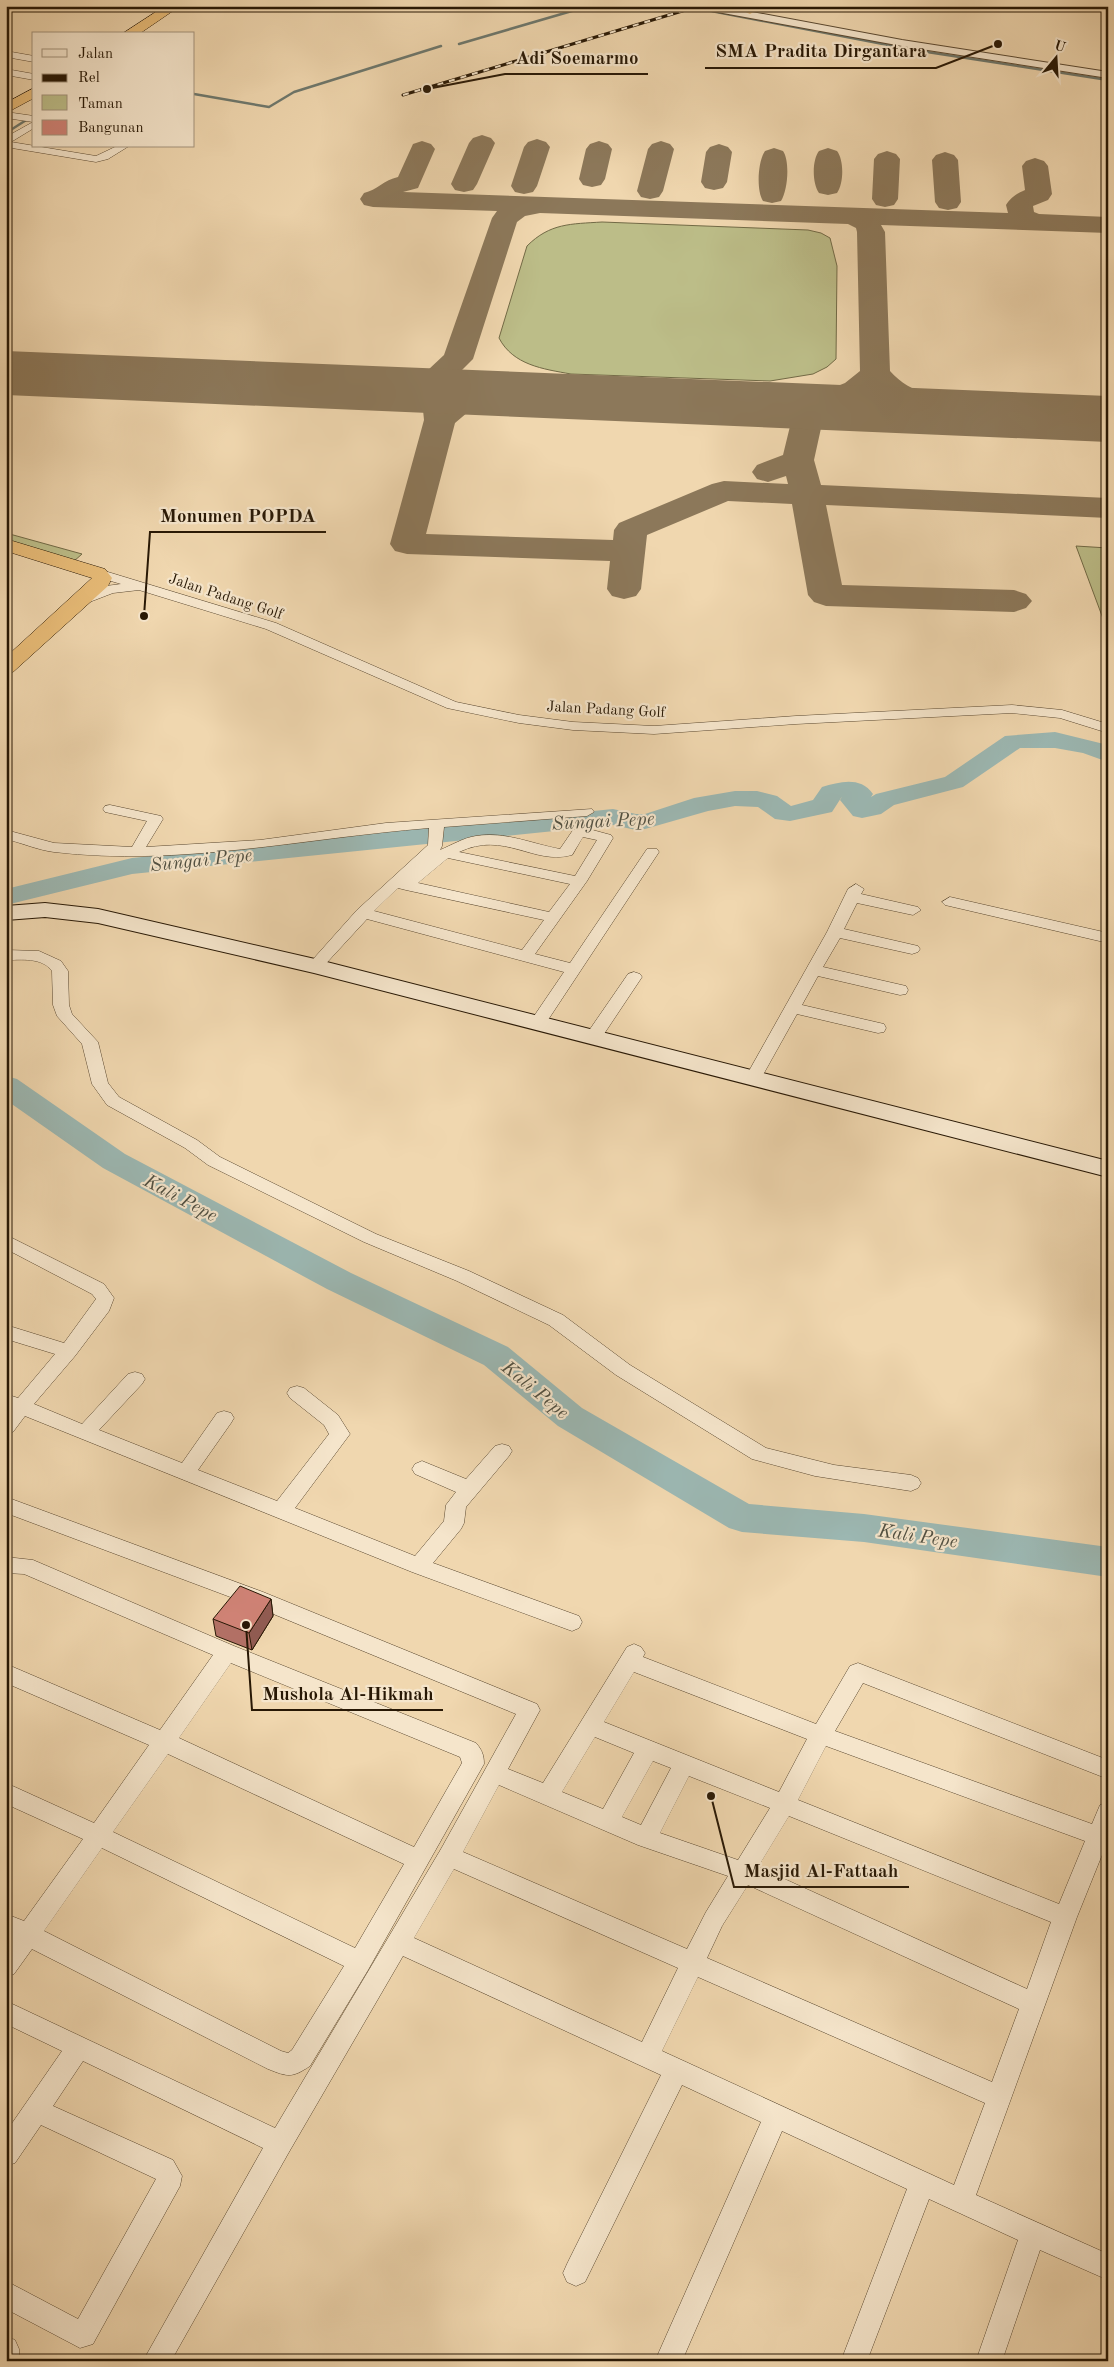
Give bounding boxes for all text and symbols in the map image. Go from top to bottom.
legend [32,32,195,148]
north arrow [1032,32,1082,82]
callout: SMA Pradita Dirgantara [705,34,936,68]
text: U [1052,38,1067,55]
callout: Adi Soemarmo [505,40,648,74]
text: SMA Pradita Dirgantara [715,43,927,62]
text: Jalan [78,47,113,62]
text: Adi Soemarmo [515,50,639,69]
text: Rel [78,71,100,86]
text: Taman [78,97,123,112]
text: Bangunan [78,121,144,136]
callout: Monumen POPDA [150,498,326,532]
text: Monumen POPDA [160,508,316,527]
street label: Jalan Padang Golf [167,572,285,623]
street label: Jalan Padang Golf [546,700,667,721]
water label: Sungai Pepe [551,810,655,835]
water label: Sungai Pepe [149,847,254,876]
water label: Kali Pepe [139,1172,220,1226]
water label: Kali Pepe [497,1358,572,1424]
water label: Kali Pepe [876,1522,959,1552]
callout: Mushola Al-Hikmah [252,1676,443,1710]
text: Mushola Al-Hikmah [262,1686,434,1705]
callout: Masjid Al-Fattaah [734,1853,909,1887]
text: Masjid Al-Fattaah [744,1863,899,1882]

